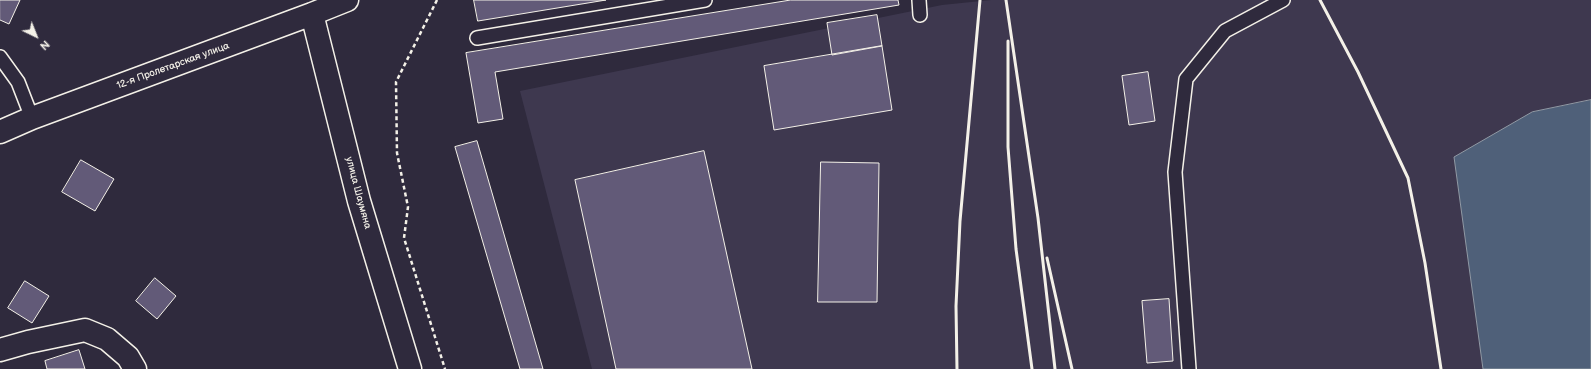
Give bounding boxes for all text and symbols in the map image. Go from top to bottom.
north arrow [16,16,56,56]
text: N [37,38,52,53]
street label: 12-я Пролетарская улица [115,40,231,92]
street label: улица Шаумяна [343,156,373,230]

